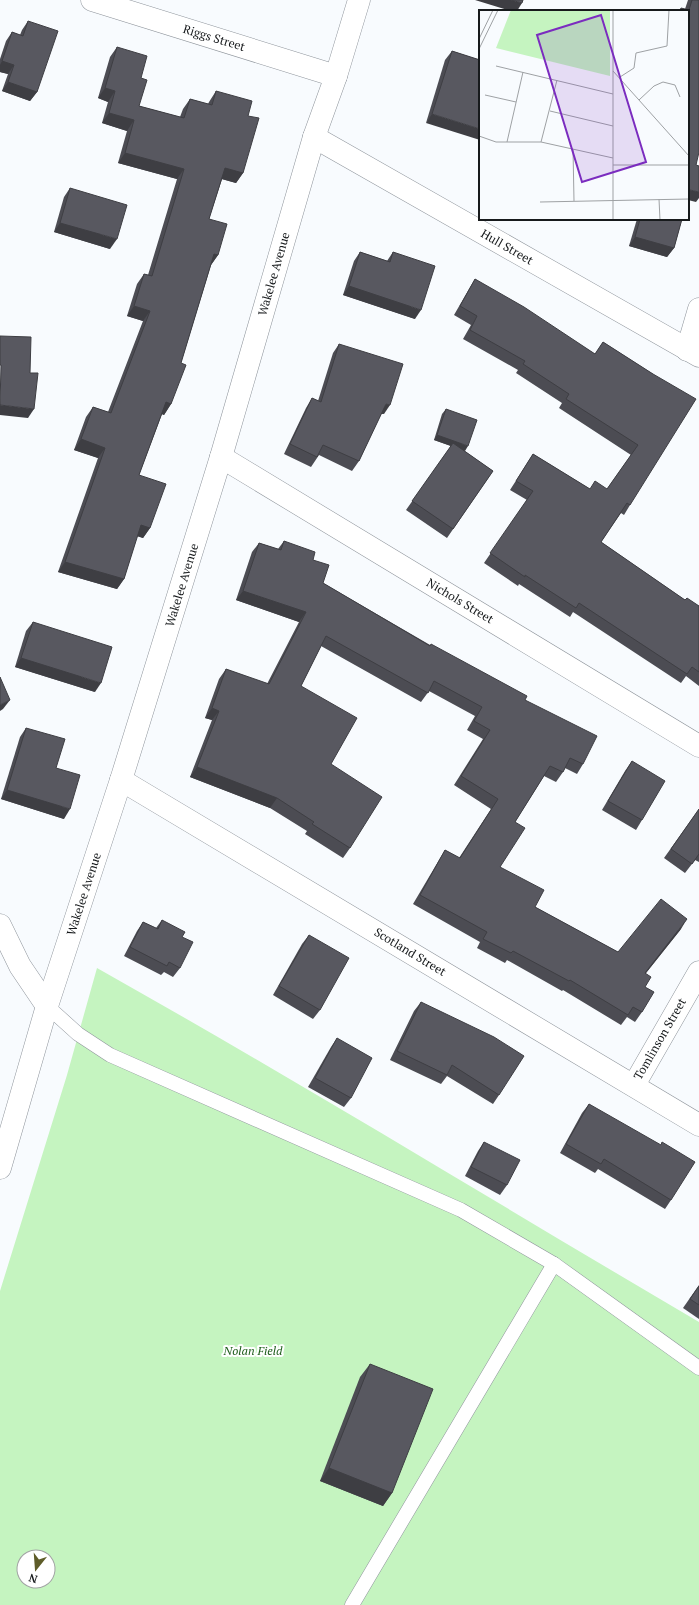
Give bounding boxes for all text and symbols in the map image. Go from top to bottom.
inset map [479,10,689,220]
street label: Riggs Street [181,21,247,54]
street label: Hull Street [478,226,536,268]
street label: Wakelee Avenue [254,230,293,317]
street label: Wakelee Avenue [162,541,201,628]
street label: Nichols Street [424,575,497,627]
street label: Wakelee Avenue [63,851,104,937]
street label: Scotland Street [372,924,449,979]
street label: Tomlinson Street [630,995,689,1082]
park label: Nolan Field [222,1343,283,1358]
north arrow [16,1549,56,1589]
text: N [26,1570,39,1586]

